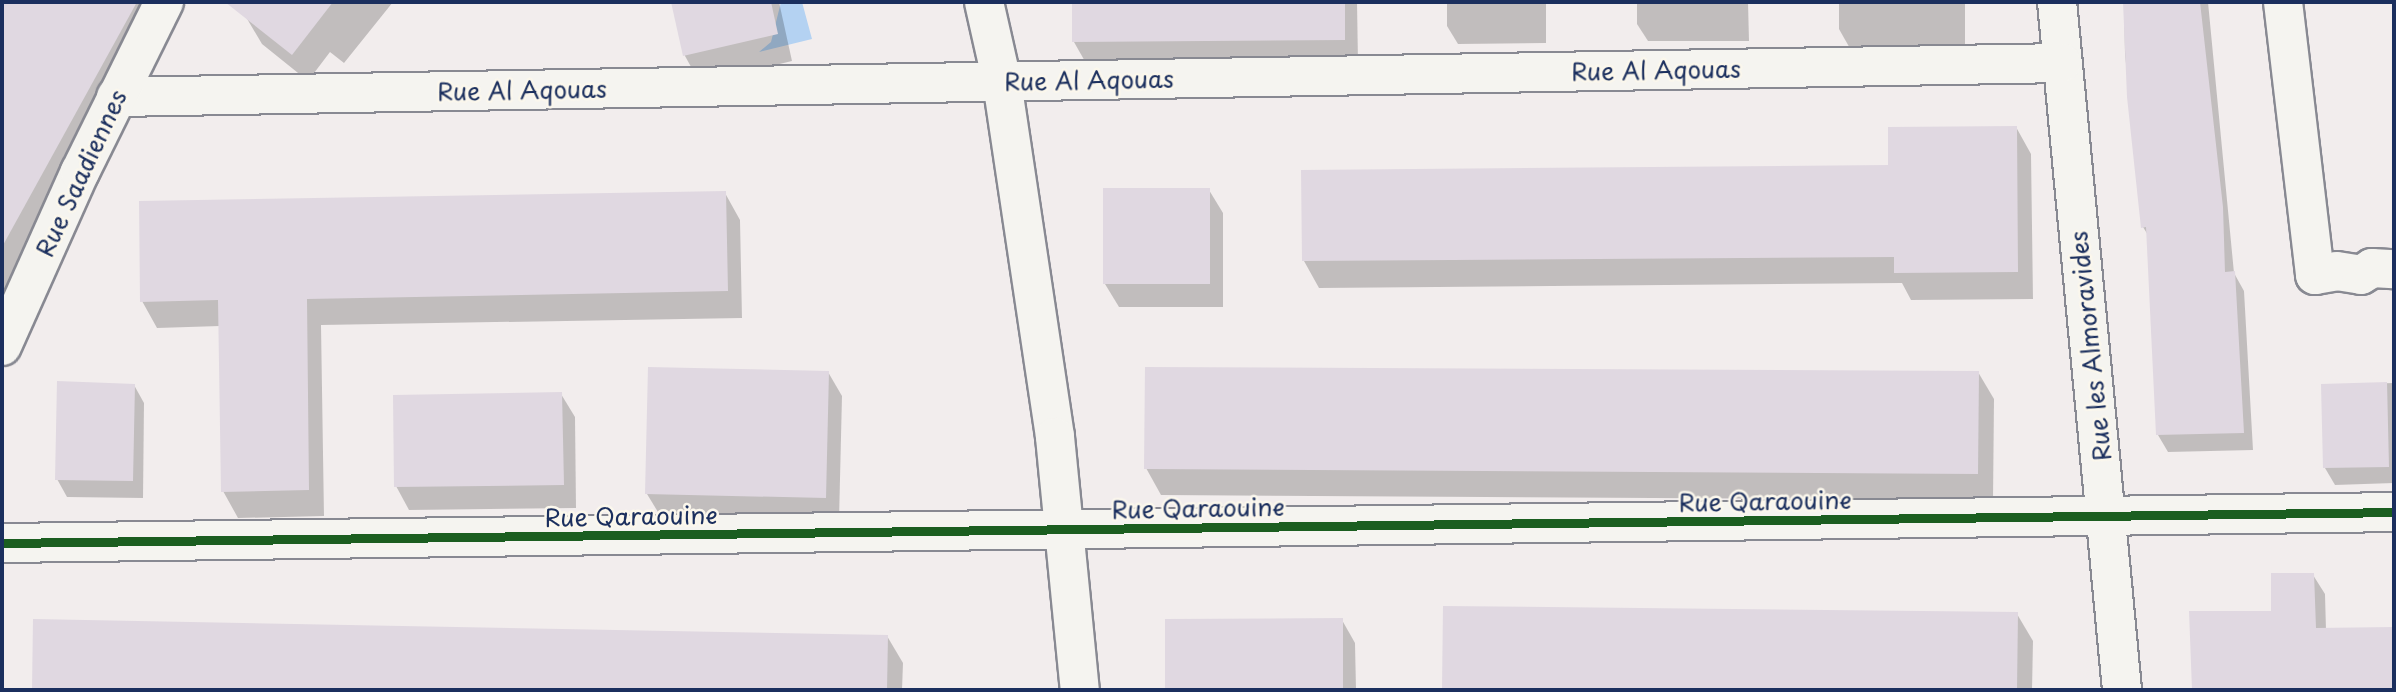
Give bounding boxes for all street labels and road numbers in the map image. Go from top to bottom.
street label: Rue Al Aqouas [1569,54,1743,86]
street label: Rue Al Aqouas [1002,64,1176,96]
street label: Rue Al Aqouas [435,74,609,106]
street label: Rue Saadiennes [29,84,133,262]
street label: Rue les Almoravides [2063,228,2117,464]
street label: Rue Qaraouine [1677,485,1853,517]
street label: Rue Qaraouine [1110,492,1286,524]
street label: Rue Qaraouine [543,500,719,532]

